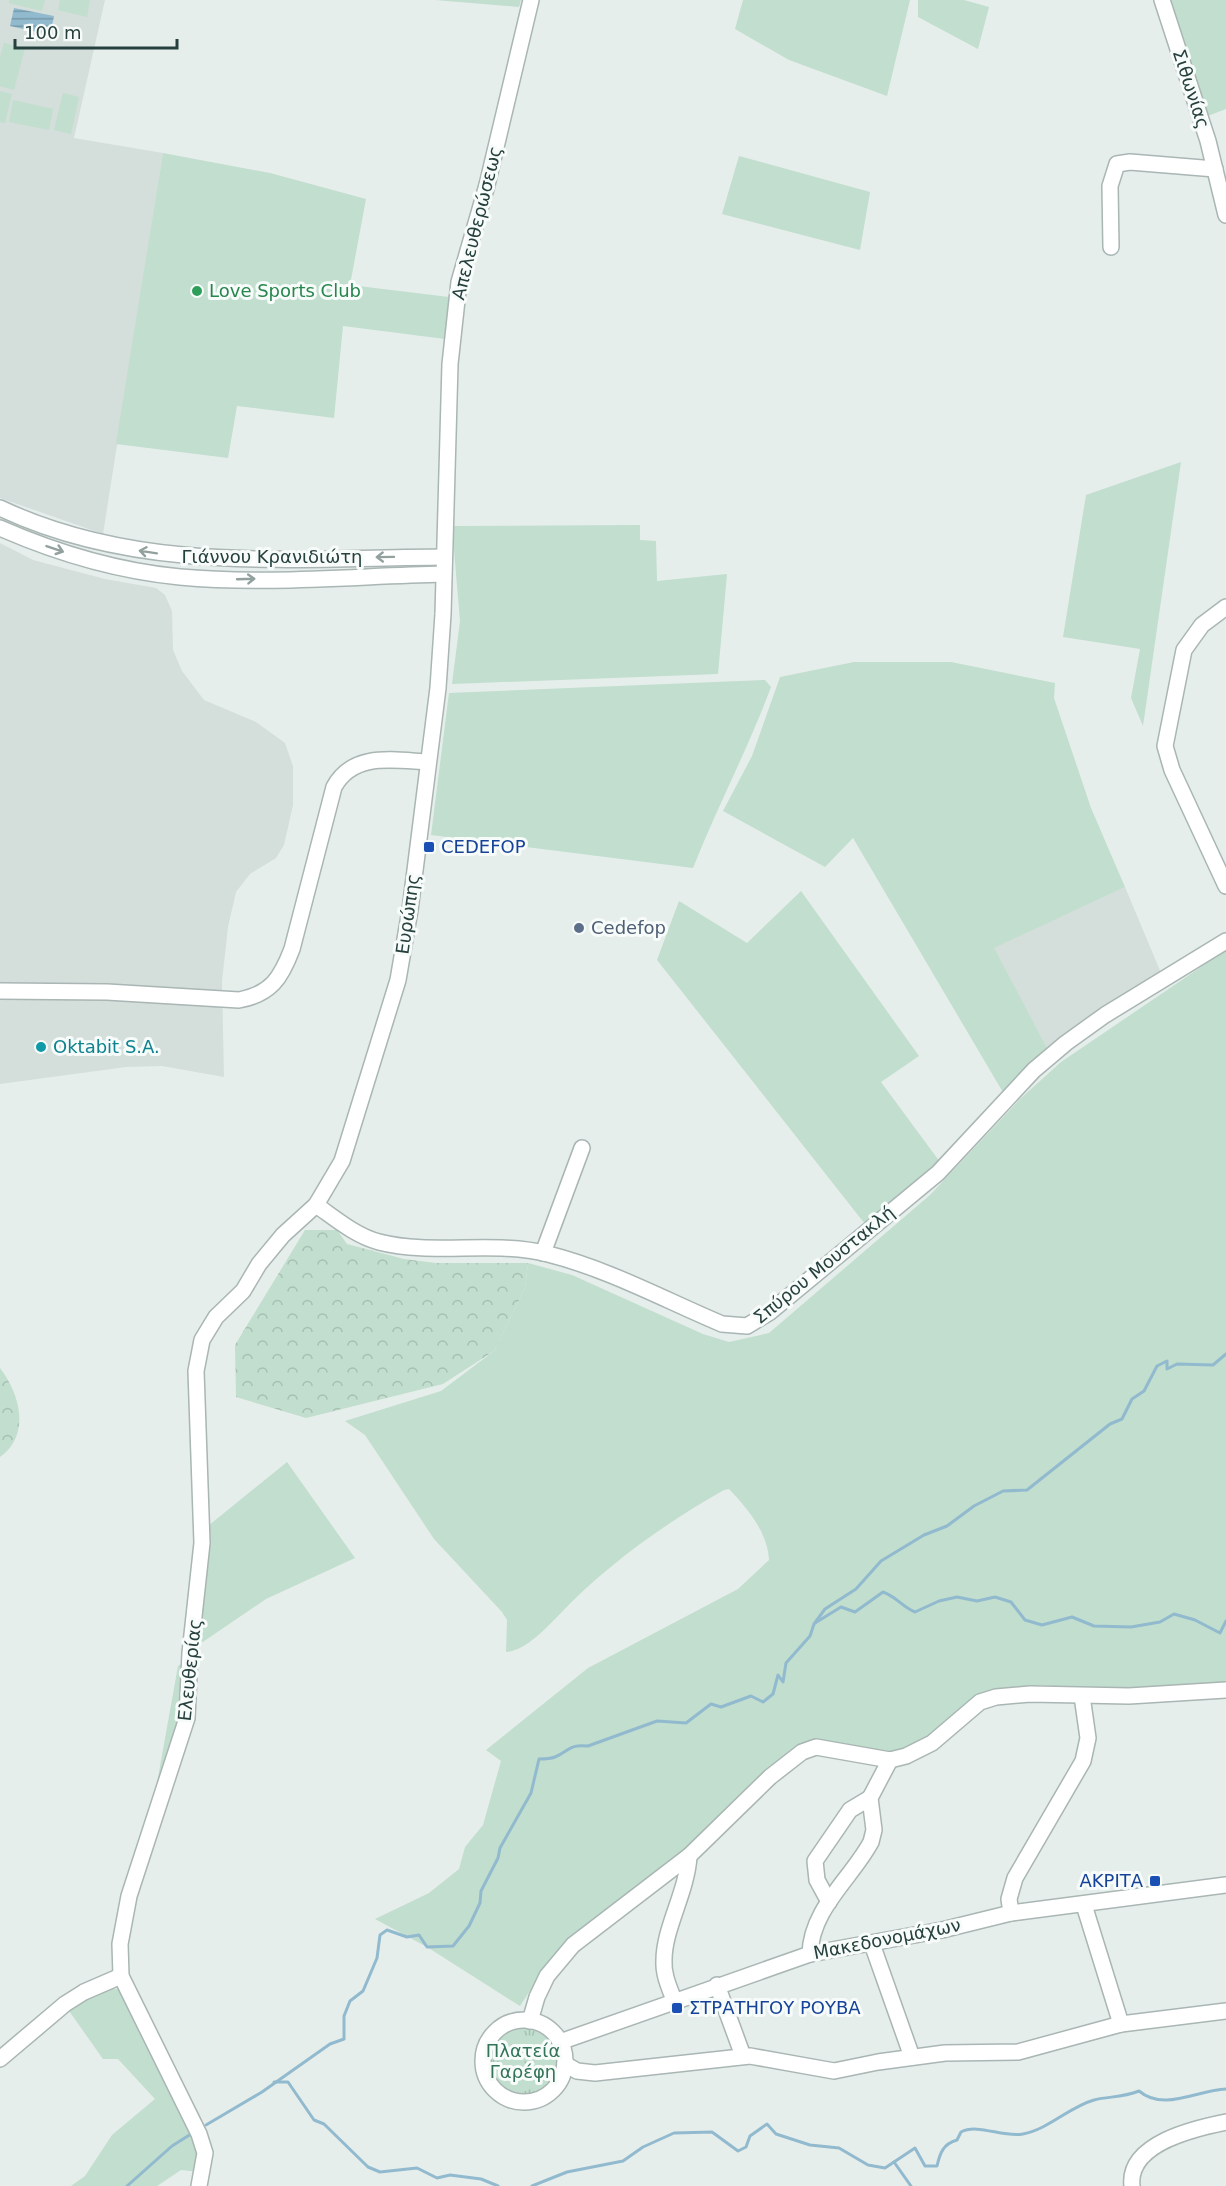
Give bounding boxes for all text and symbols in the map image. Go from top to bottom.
scale bar [15,12,177,50]
text: 100 m [24,22,82,43]
street label: Σιθωνίας [1169,47,1214,131]
street label: Απελευθερώσεως [447,144,506,302]
place label: Love Sports Club [209,280,361,301]
marker: Love Sports Club [190,284,204,298]
one-way arrow [45,545,64,556]
street label: Γιάννου Κρανιδιώτη [182,546,362,567]
one-way arrow [139,547,159,558]
one-way arrow [375,552,395,563]
one-way arrow [236,574,256,585]
place label: CEDEFOP [441,836,526,857]
marker: CEDEFOP [422,840,436,854]
street label: Ευρώπης [391,872,424,956]
place label: Cedefop [591,917,666,938]
marker: Cedefop [572,921,586,935]
place label: Oktabit S.A. [53,1036,160,1057]
marker: Oktabit S.A. [34,1040,48,1054]
street label: Σπύρου Μουστακλή [749,1201,898,1328]
street label: Ελευθερίας [174,1618,205,1722]
place label: ΑΚΡΙΤΑ [1079,1870,1144,1891]
marker: ΑΚΡΙΤΑ [1148,1874,1162,1888]
street label: Μακεδονομάχων [811,1914,962,1963]
place label: ΣΤΡΑΤΗΓΟΥ ΡΟΥΒΑ [689,1997,861,2018]
marker: ΣΤΡΑΤΗΓΟΥ ΡΟΥΒΑ [670,2001,684,2015]
park label: Πλατεία Γαρέφη [486,2040,560,2082]

